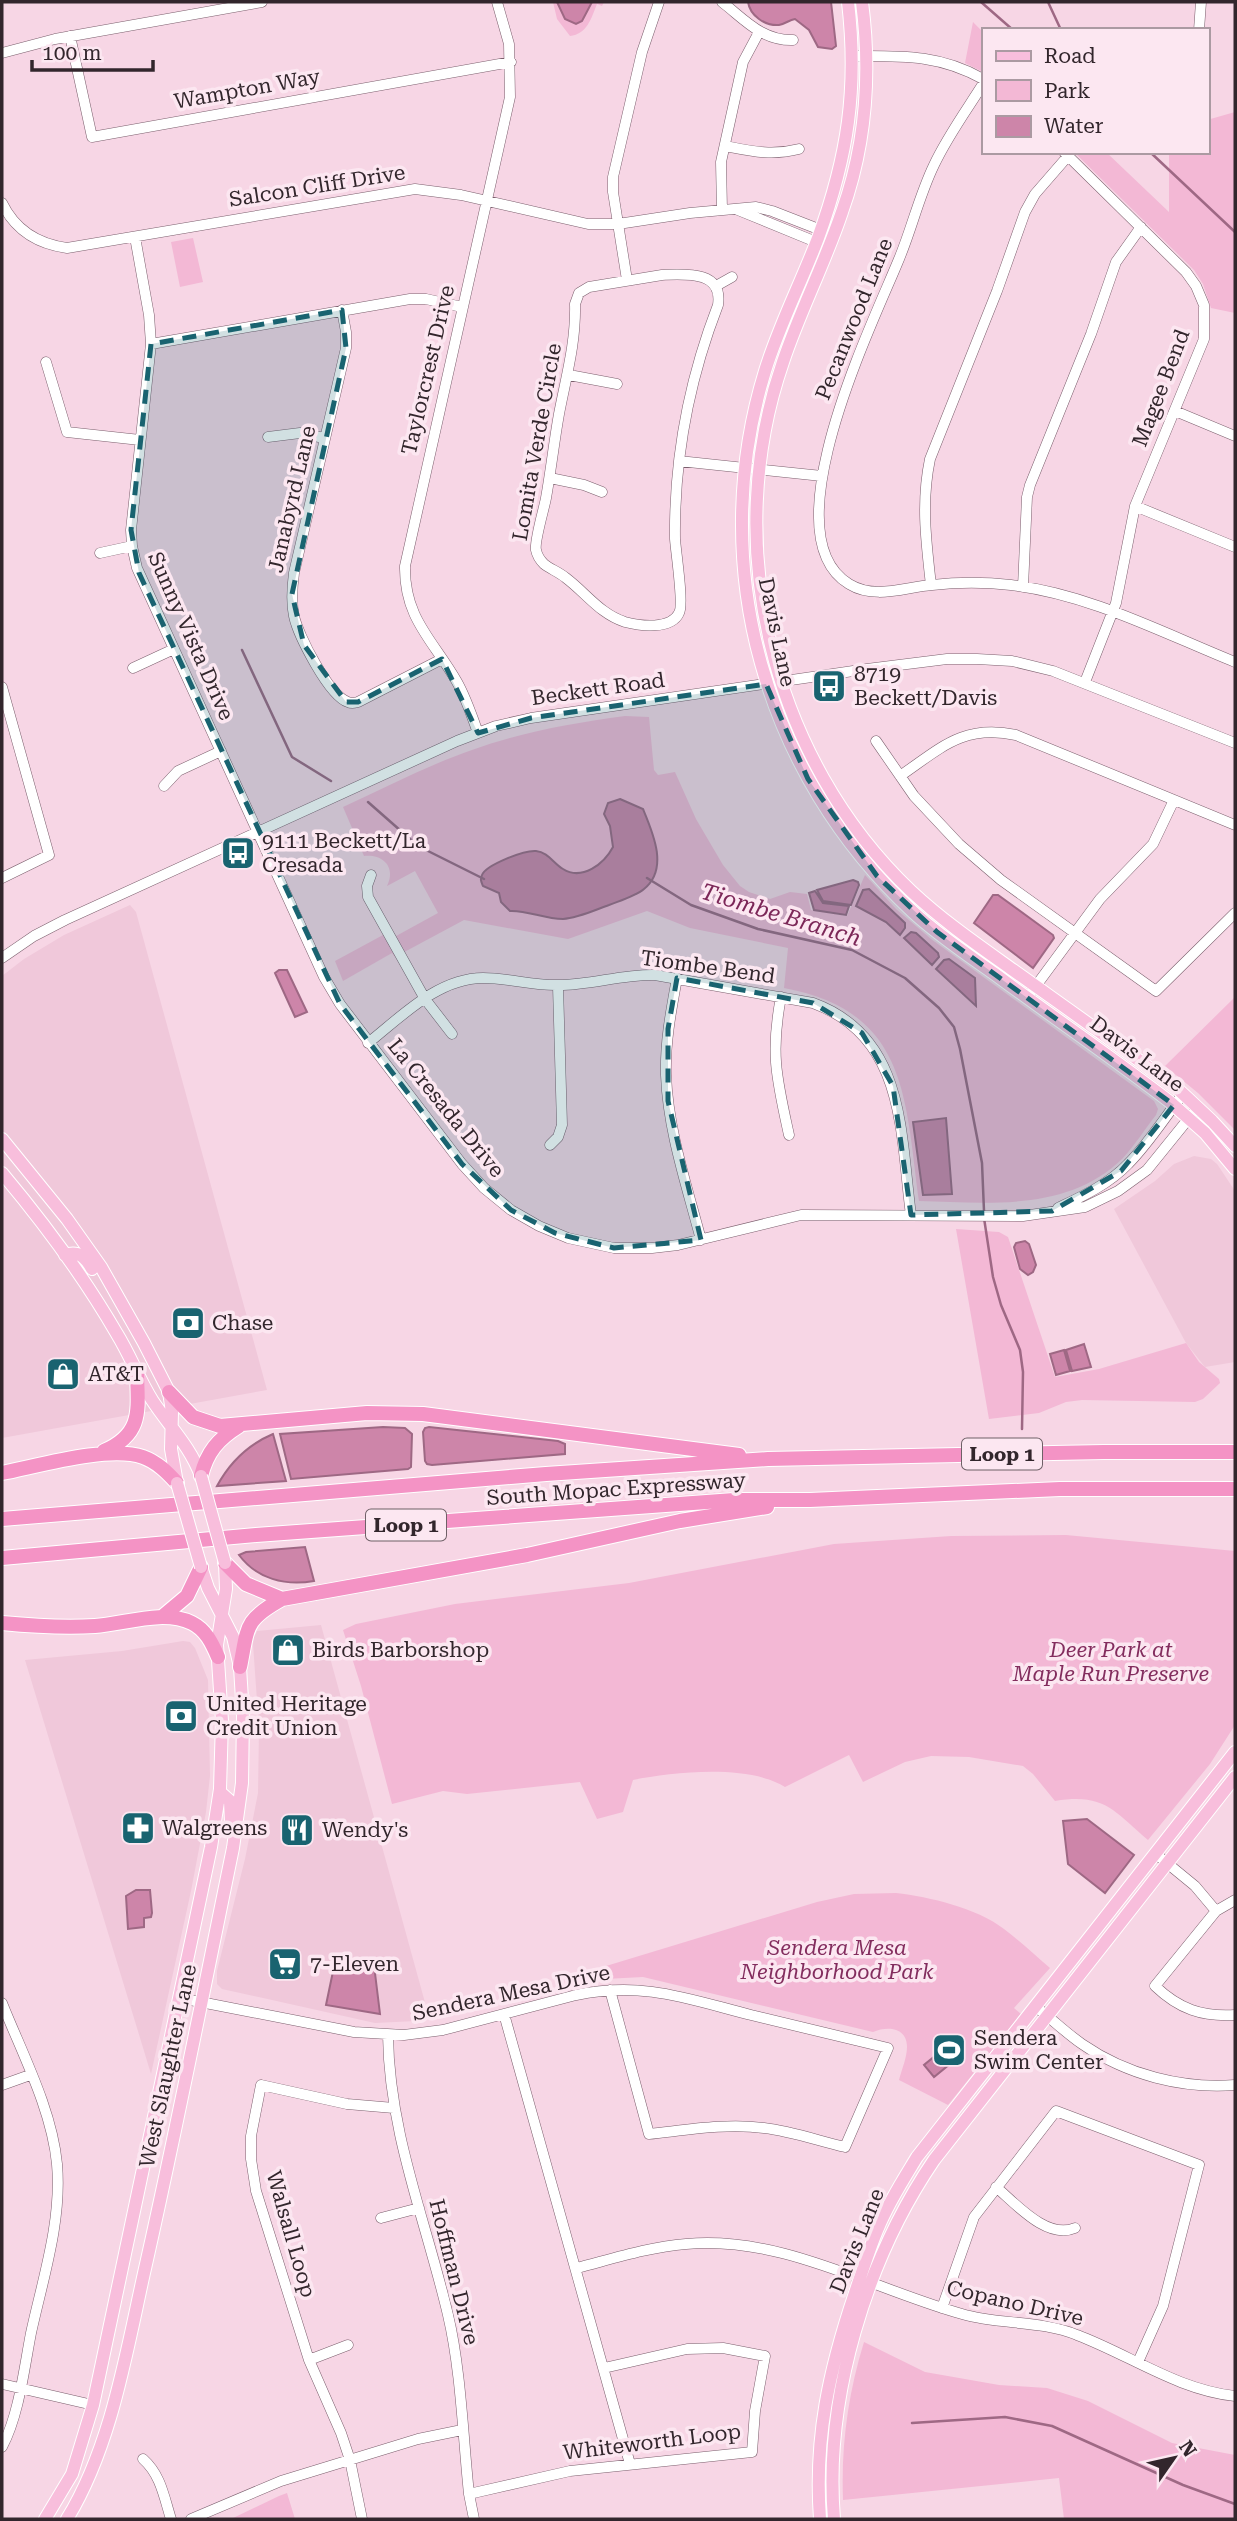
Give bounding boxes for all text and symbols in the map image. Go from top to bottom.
scale bar [32,28,152,72]
legend [982,28,1209,154]
text: 100 m [42,41,102,65]
text: Road [1044,44,1096,68]
street label: Wampton Way [172,64,322,114]
text: Park [1044,79,1090,103]
text: Water [1044,114,1104,138]
street label: Salcon Cliff Drive [227,160,407,212]
street label: Pecanwood Lane [811,235,897,403]
street label: Taylorcrest Drive [397,283,459,457]
street label: Magee Bend [1128,325,1195,450]
street label: Lomita Verde Circle [508,341,566,543]
street label: Janabyrd Lane [263,423,321,575]
street label: Sunny Vista Drive [143,548,239,724]
street label: Davis Lane [754,575,800,689]
place label: 8719 Beckett/Davis [854,662,997,710]
bus stop icon: 8719 Beckett/Davis [810,667,848,705]
street label: Beckett Road [530,668,667,710]
place label: 9111 Beckett/La Cresada [262,829,427,877]
bus stop icon: 9111 Beckett/La Cresada [219,834,257,872]
water label: Tiombe Branch [698,878,864,952]
street label: Tiombe Bend [639,946,777,988]
street label: Davis Lane [1085,1011,1189,1097]
street label: La Cresada Drive [383,1034,509,1182]
bank icon: Chase [169,1304,207,1342]
place label: Chase [212,1311,273,1335]
shop icon: AT&T [44,1355,82,1393]
place label: AT&T [88,1362,144,1386]
road number: Loop 1 [962,1438,1042,1470]
street label: South Mopac Expressway [486,1468,747,1510]
road number: Loop 1 [366,1510,446,1540]
shop icon: Birds Barborshop [269,1631,307,1669]
place label: Birds Barborshop [312,1638,489,1662]
park label: Deer Park at Maple Run Preserve [1012,1638,1209,1686]
place label: United Heritage Credit Union [206,1692,367,1740]
bank icon: United Heritage Credit Union [162,1697,200,1735]
pharmacy icon: Walgreens [119,1809,157,1847]
restaurant icon: Wendy's [278,1811,316,1849]
place label: Walgreens [162,1816,267,1840]
place label: Wendy's [322,1818,408,1842]
park label: Sendera Mesa Neighborhood Park [739,1936,934,1984]
supermarket icon: 7-Eleven [266,1945,304,1983]
place label: 7-Eleven [310,1952,400,1976]
street label: Sendera Mesa Drive [410,1960,612,2026]
street label: West Slaughter Lane [135,1962,201,2170]
place label: Sendera Swim Center [974,2026,1104,2074]
sports icon: Sendera Swim Center [930,2031,968,2069]
street label: Walsall Loop [261,2168,321,2300]
street label: Davis Lane [825,2185,889,2297]
street label: Hoffman Drive [424,2197,484,2347]
street label: Copano Drive [944,2276,1086,2330]
street label: Whiteworth Loop [562,2419,742,2465]
north arrow [1139,2423,1209,2493]
text: N [1174,2436,1202,2462]

